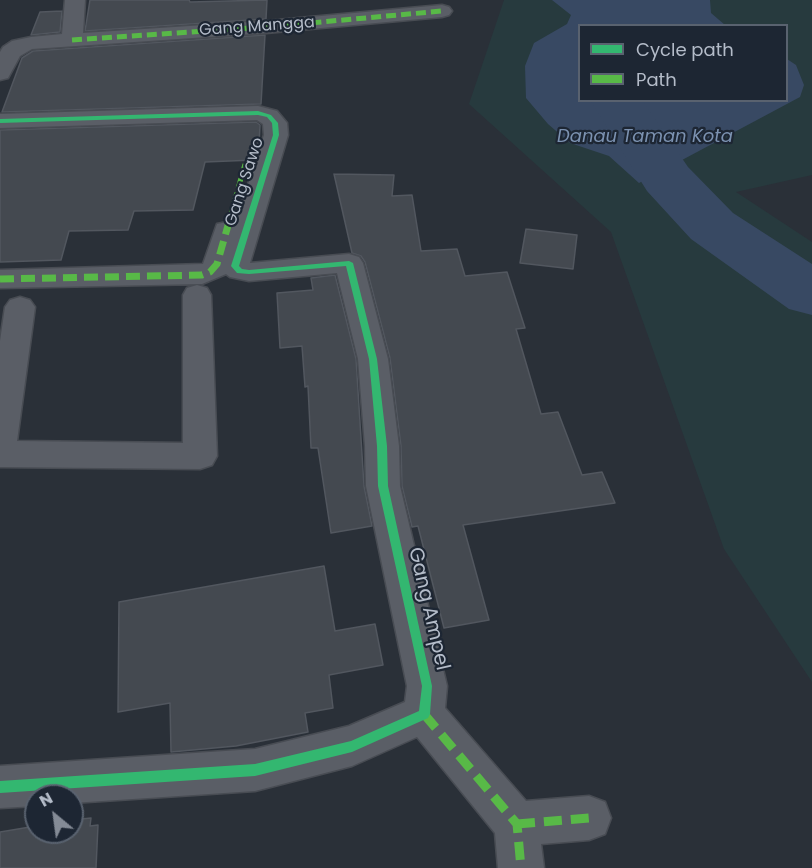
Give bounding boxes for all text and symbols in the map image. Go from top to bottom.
street label: Gang Mangga [199,13,315,41]
legend [578,24,788,102]
text: Cycle path [636,37,734,62]
text: Path [636,67,677,92]
water label: Danau Taman Kota [557,126,733,148]
street label: Gang Sawo [222,135,268,229]
street label: Gang Ampel [402,545,454,673]
north arrow [24,784,84,844]
text: N [35,787,57,813]

